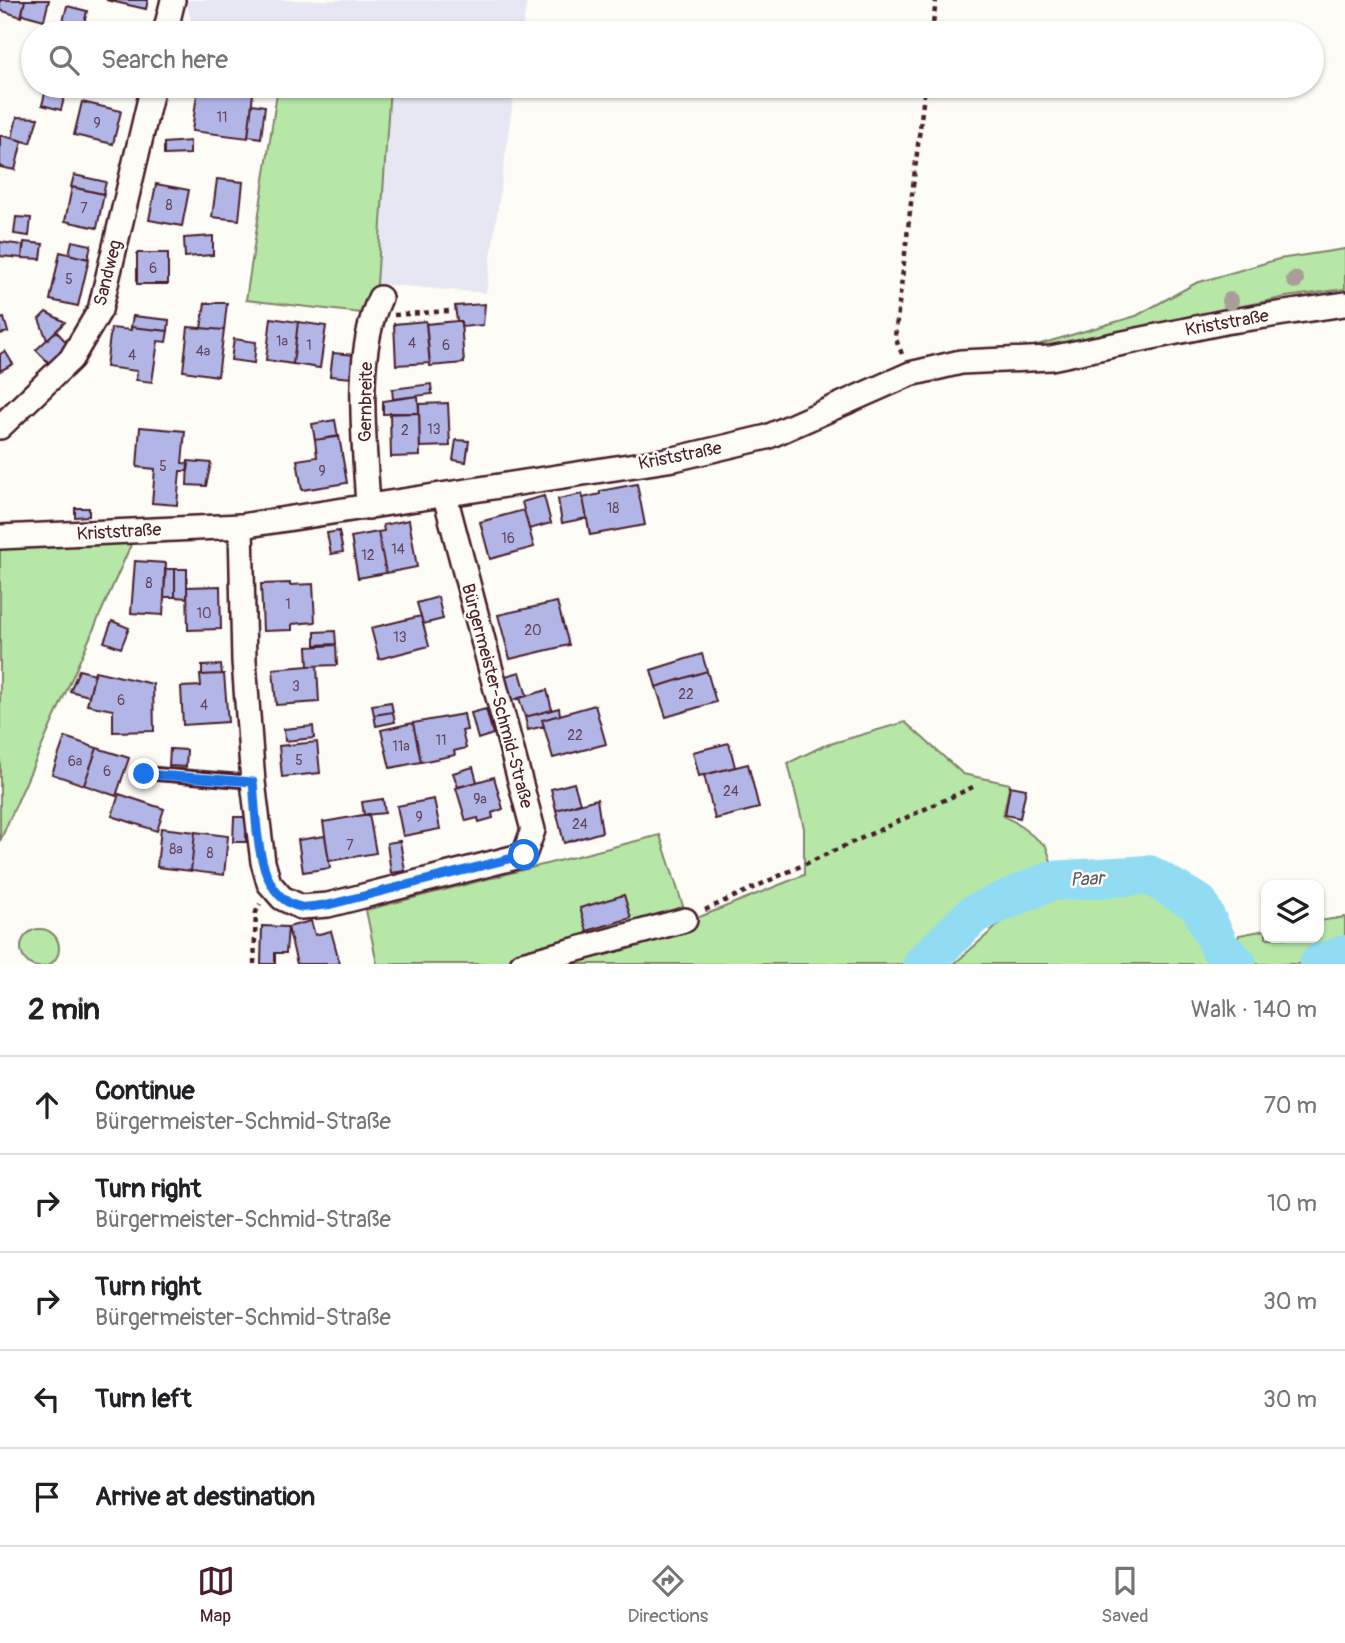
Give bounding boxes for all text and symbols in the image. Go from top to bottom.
search box [21,21,1324,98]
icon: search [45,41,83,79]
text: Search here [101,44,228,76]
house number: 11 [217,109,227,126]
house number: 9 [93,115,101,132]
house number: 8 [165,197,173,214]
house number: 7 [80,200,88,217]
street label: Sandweg [89,238,127,308]
house number: 6 [149,260,157,277]
house number: 5 [65,271,73,288]
street label: Kriststraße [1183,304,1271,342]
house number: 1a [276,333,288,350]
house number: 4 [408,335,416,352]
house number: 1 [306,337,312,354]
house number: 6 [442,337,450,354]
house number: 4a [196,343,210,360]
house number: 4 [128,347,136,364]
street label: Gernbreite [354,361,378,442]
house number: 13 [427,421,441,438]
house number: 2 [401,422,409,439]
street label: Kriststraße [636,437,724,475]
house number: 5 [159,458,167,475]
house number: 9 [318,463,326,480]
house number: 18 [607,500,619,517]
street label: Kriststraße [76,518,162,546]
house number: 16 [501,530,515,547]
house number: 14 [391,541,405,558]
house number: 12 [361,547,375,564]
house number: 8 [145,575,153,592]
street label: Bürgermeister-Schmid-Straße [456,581,538,811]
house number: 1 [285,596,291,613]
house number: 10 [196,605,212,622]
house number: 20 [524,622,542,639]
house number: 13 [393,629,407,646]
house number: 3 [292,678,300,695]
house number: 22 [678,686,694,703]
house number: 6 [117,692,125,709]
house number: 4 [200,697,208,714]
house number: 22 [567,727,583,744]
house number: 11 [436,732,446,749]
house number: 11a [392,738,410,755]
house number: 5 [295,752,303,769]
house number: 6a [68,753,82,770]
route end [128,758,159,789]
house number: 6 [103,763,111,780]
house number: 24 [723,783,739,800]
house number: 9a [473,791,487,808]
house number: 9 [415,809,423,826]
house number: 24 [572,816,588,833]
house number: 7 [346,837,354,854]
route start [508,839,539,870]
house number: 8a [169,841,183,858]
house number: 8 [206,845,214,862]
water label: Paar [1069,866,1107,892]
map controls [1261,880,1324,943]
button: layers [1261,880,1324,943]
text: 2 min [28,991,100,1028]
text: Walk · 140 m [1191,995,1317,1024]
text: Continue [95,1075,195,1107]
icon: ahead [28,1086,66,1124]
text: 70 m [1264,1091,1317,1120]
text: Bürgermeister-Schmid-Straße [95,1107,391,1136]
text: Turn right [95,1173,201,1205]
icon: right [28,1184,66,1222]
text: 10 m [1267,1189,1317,1218]
text: Bürgermeister-Schmid-Straße [95,1205,391,1234]
text: Turn right [95,1271,201,1303]
icon: right [28,1282,66,1320]
text: 30 m [1263,1287,1317,1316]
text: Bürgermeister-Schmid-Straße [95,1303,391,1332]
icon: left [28,1380,66,1418]
text: Turn left [95,1383,191,1415]
text: 30 m [1263,1385,1317,1414]
icon: arrive [28,1478,66,1516]
text: Arrive at destination [95,1481,315,1513]
tab: Map [197,1562,235,1628]
tab: Directions [628,1562,708,1628]
tab: Saved [1101,1562,1148,1628]

